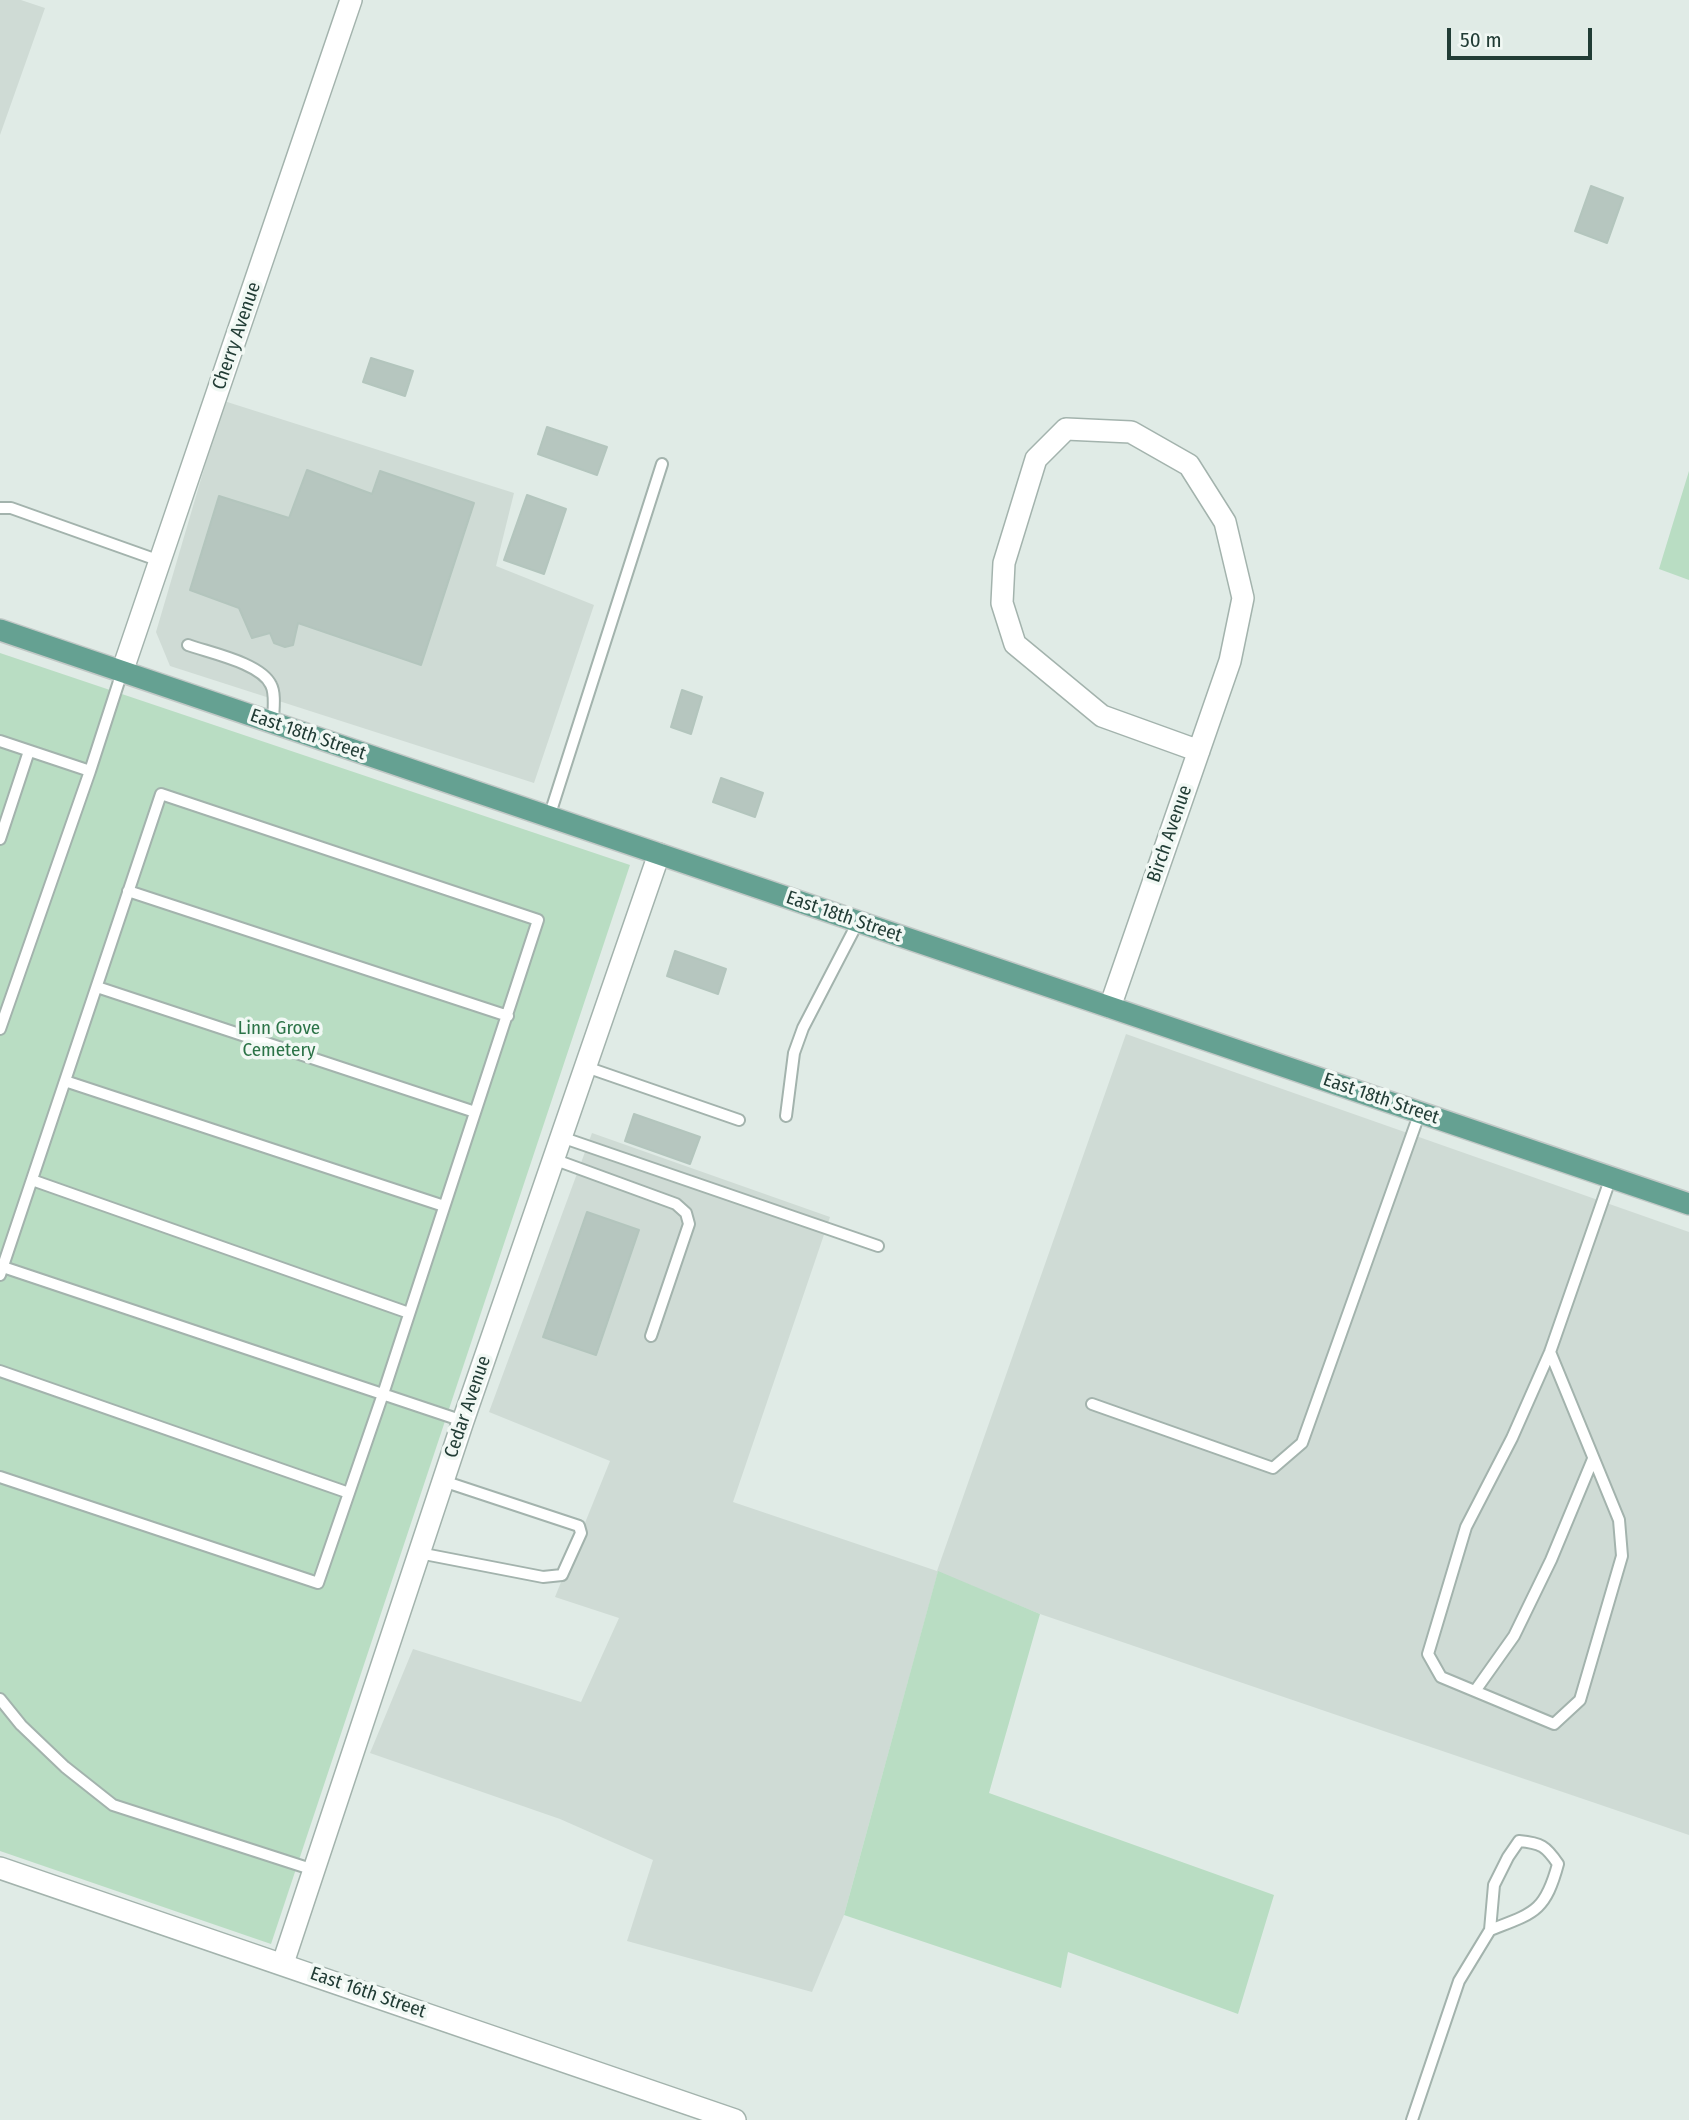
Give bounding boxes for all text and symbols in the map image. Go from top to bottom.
scale bar [1451,14,1596,58]
text: 50 m [1460,27,1502,53]
street label: Cherry Avenue [208,279,266,393]
street label: East 18th Street [247,705,369,765]
street label: Birch Avenue [1143,783,1197,885]
street label: East 18th Street [783,887,905,947]
park label: Linn Grove Cemetery [238,1018,320,1062]
street label: East 18th Street [1320,1069,1442,1129]
street label: Cedar Avenue [440,1353,496,1461]
street label: East 16th Street [307,1963,429,2023]

